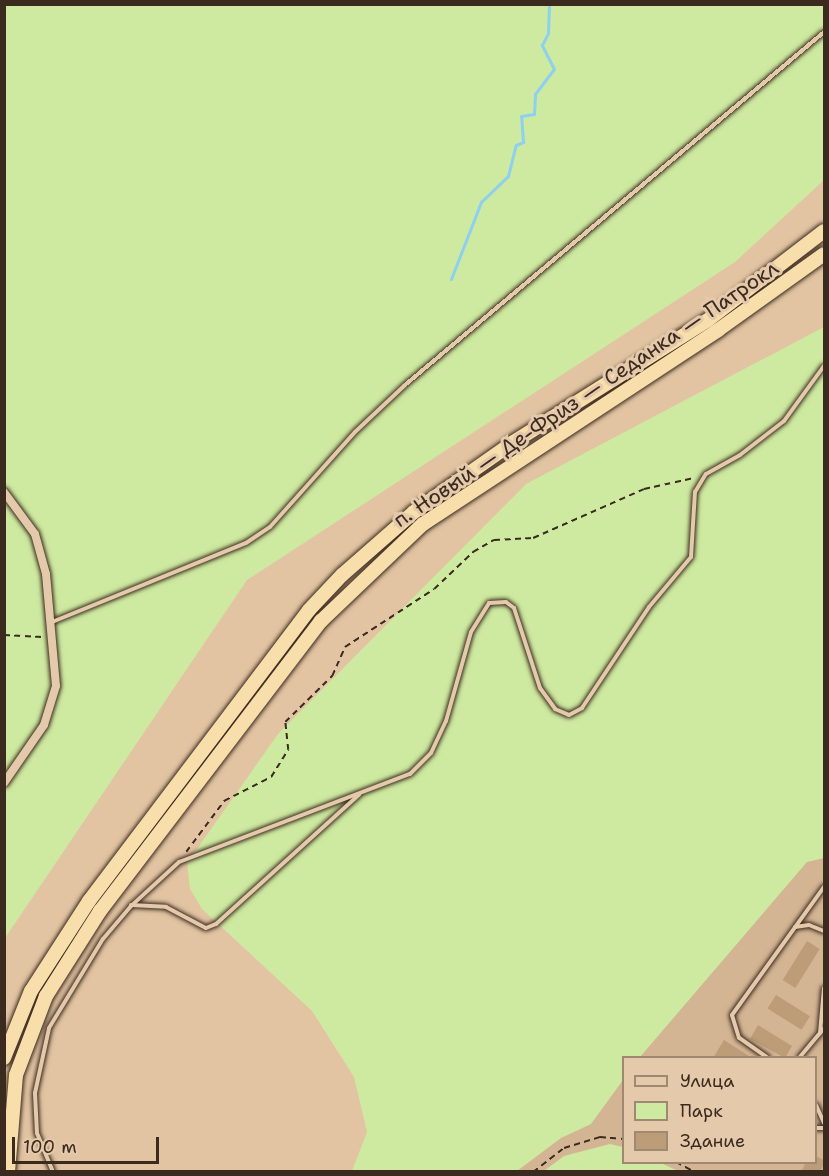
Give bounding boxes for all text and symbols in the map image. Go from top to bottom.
street label: п. Новый — Де-Фриз — Седанка — Патрокл [389,255,783,533]
legend [622,1056,817,1164]
text: Улица [680,1069,734,1093]
text: Парк [680,1099,723,1123]
scale bar [15,1125,162,1163]
text: Здание [680,1129,745,1153]
text: 100 m [23,1135,77,1159]

